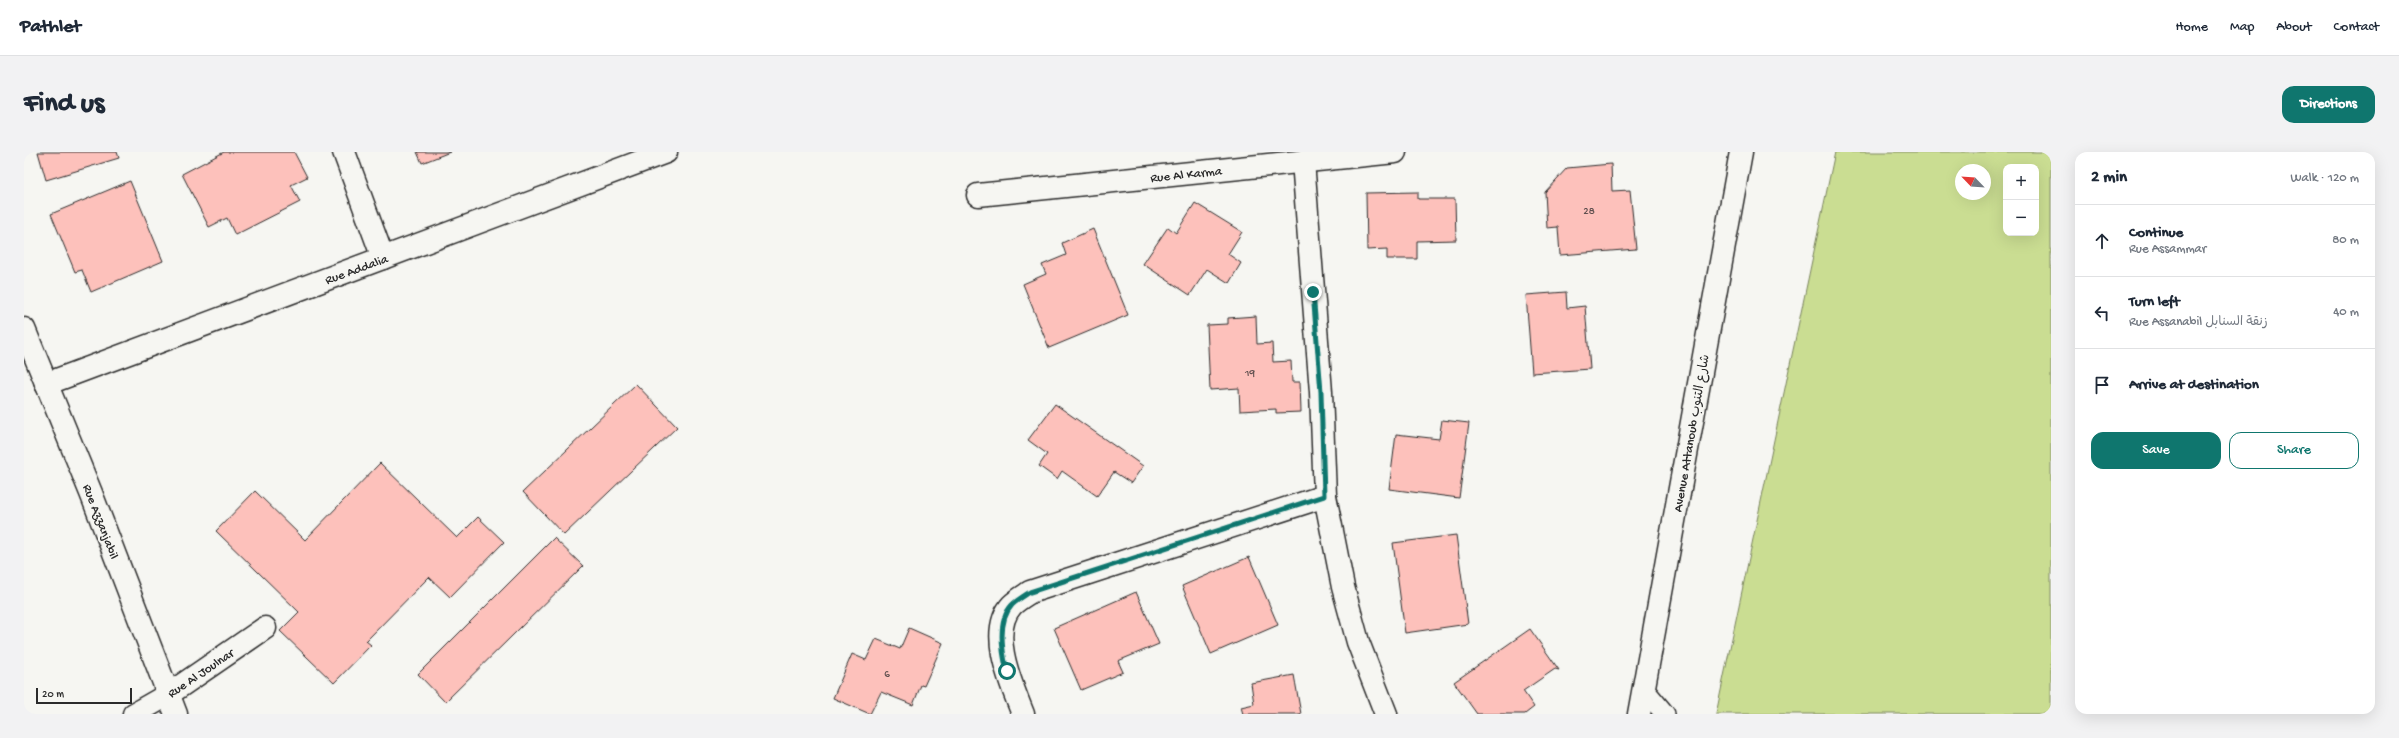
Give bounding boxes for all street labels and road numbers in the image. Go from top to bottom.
street label: Rue Al Karma [1150,164,1223,187]
street label: Rue Addalia [323,252,391,289]
street label: Avenue Attanoub شارع التنوب [1671,353,1714,513]
street label: Rue Azzanjabil [79,482,121,561]
street label: Rue Al Joulnar [165,646,239,702]

